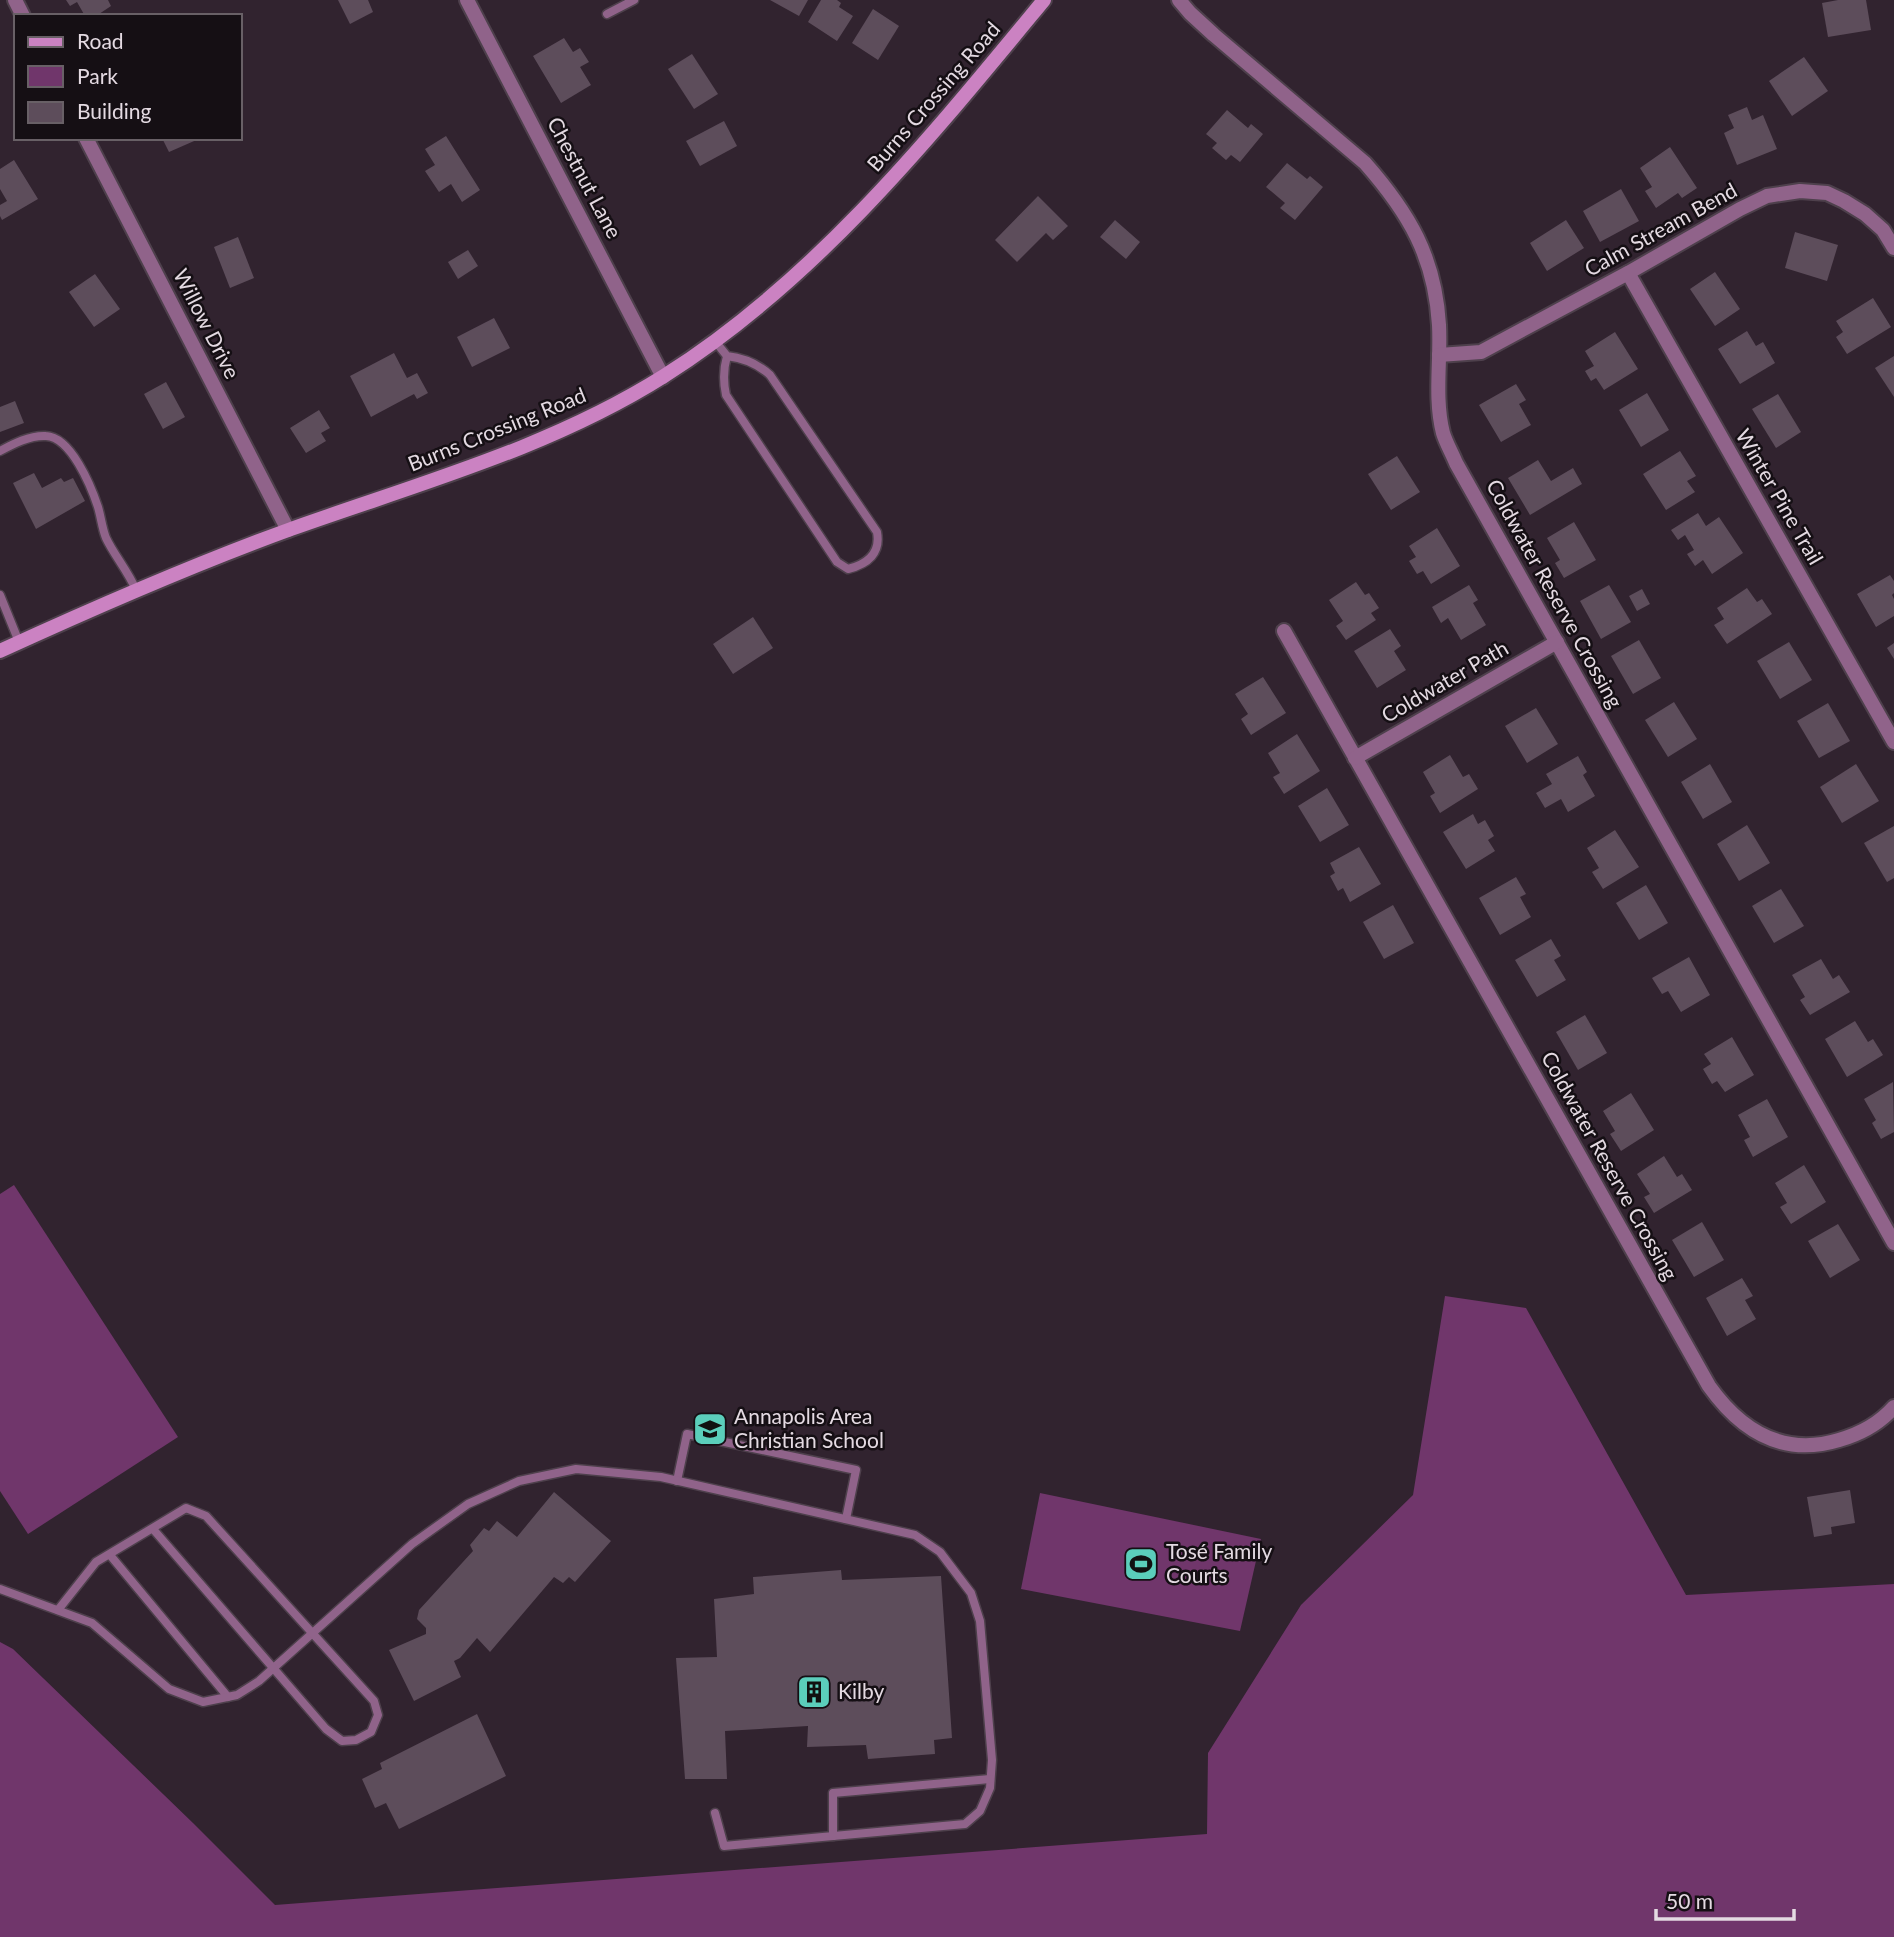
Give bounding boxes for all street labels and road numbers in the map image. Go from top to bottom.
street label: Burns Crossing Road [861,16,1005,176]
street label: Chestnut Lane [543,112,628,242]
street label: Calm Stream Bend [1580,177,1741,281]
street label: Willow Drive [169,264,246,382]
street label: Burns Crossing Road [404,381,589,476]
street label: Winter Pine Trail [1731,424,1829,569]
street label: Coldwater Reserve Crossing [1482,475,1629,712]
street label: Coldwater Path [1376,634,1512,727]
street label: Coldwater Reserve Crossing [1537,1047,1684,1284]

